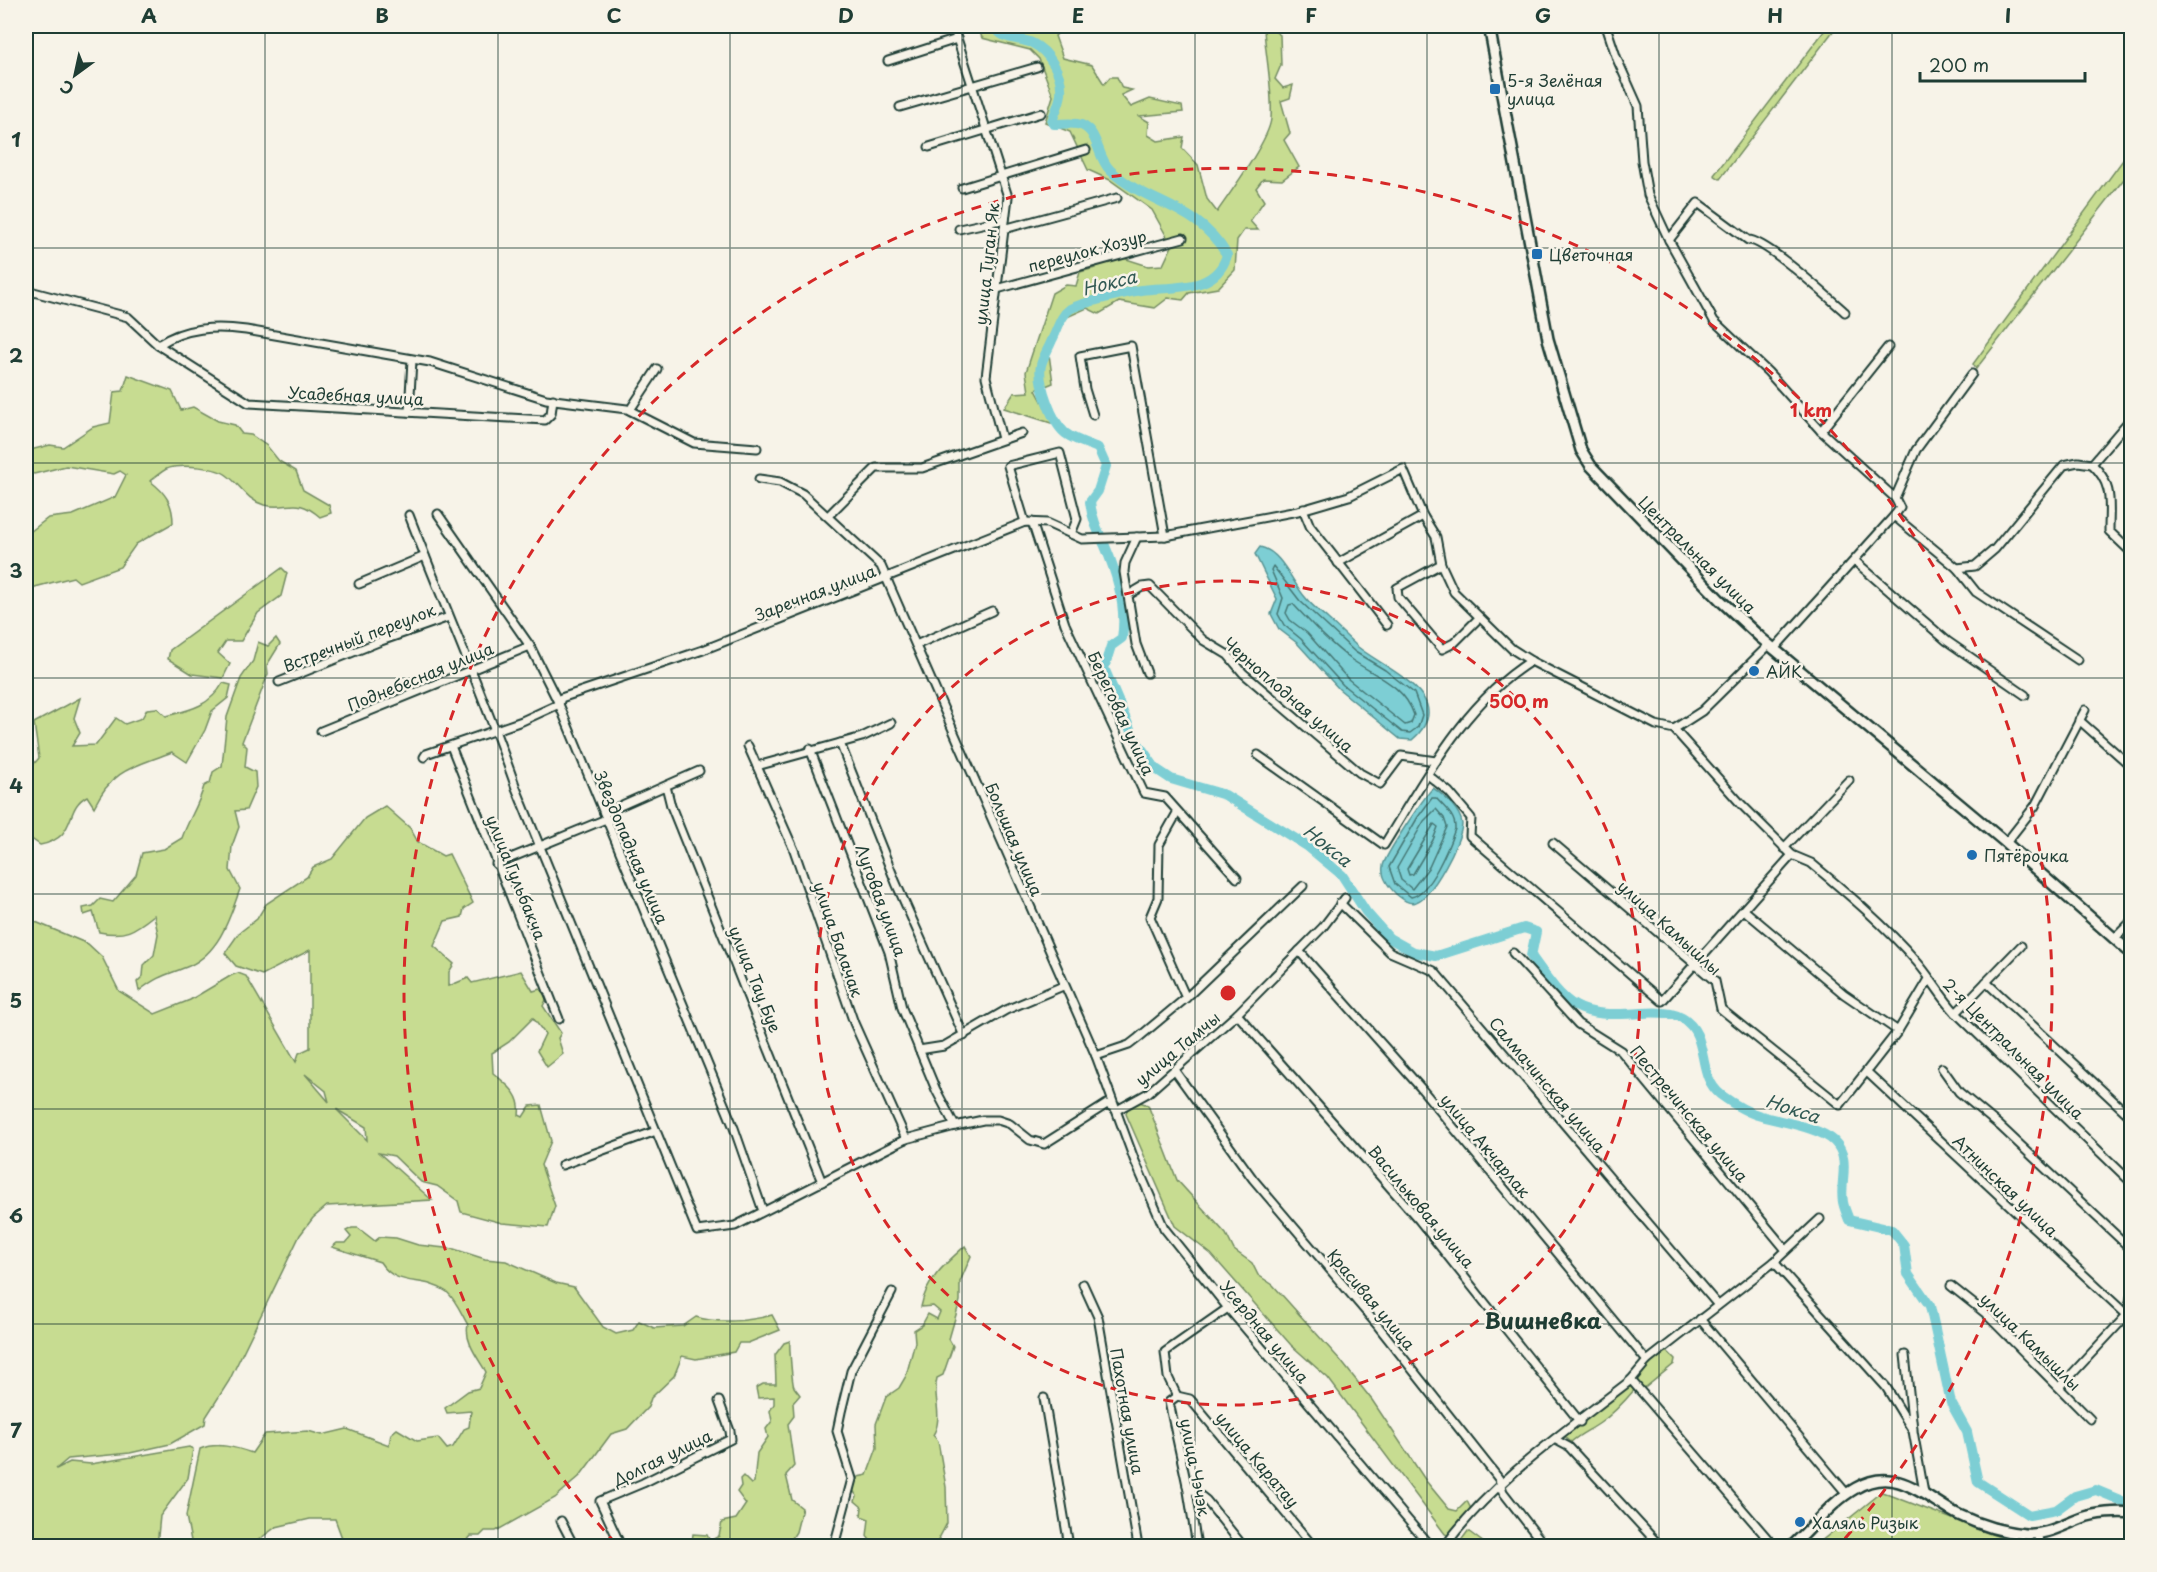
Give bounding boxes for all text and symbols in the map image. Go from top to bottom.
text: A [141,0,157,30]
text: B [375,0,389,30]
text: C [606,0,622,30]
text: D [838,0,854,30]
text: E [1072,0,1084,30]
text: F [1305,0,1317,30]
text: G [1535,0,1551,30]
text: H [1767,0,1783,30]
text: I [2005,0,2011,30]
north arrow [45,45,105,105]
scale bar [1920,45,2085,83]
text: 200 m [1929,51,1989,78]
place label: 5-я Зелёная улица [1507,68,1603,110]
text: С [55,75,78,102]
marker: 5-я Зелёная улица [1488,82,1502,96]
text: 1 [11,124,21,154]
street label: улица Туган Як [968,201,1004,326]
street label: переулок Хозур [1025,223,1149,277]
place label: Цветочная [1549,242,1634,266]
marker: Цветочная [1530,247,1544,261]
water label: Нокса [1079,262,1140,302]
text: 2 [9,340,23,370]
street label: Усадебная улица [288,379,424,411]
text: 1 km [1790,396,1832,423]
street label: Центральная улица [1634,490,1762,618]
text: 3 [9,555,23,585]
street label: Заречная улица [751,558,879,626]
street label: Встречный переулок [279,597,439,677]
street label: Черноплодная улица [1219,631,1359,757]
street label: Поднебесная улица [343,636,497,716]
street label: Береговая улица [1083,647,1161,779]
place label: АЙК [1766,659,1802,683]
marker: АЙК [1747,664,1761,678]
text: 500 m [1489,687,1549,714]
street label: Звездопадная улица [589,767,675,927]
text: 4 [9,770,23,800]
street label: Большая улица [980,778,1050,900]
street label: улица Гульбакча [481,811,553,943]
water label: Нокса [1298,817,1359,873]
street label: Луговая улица [851,841,913,959]
place label: Пятёрочка [1984,843,2069,867]
marker: Пятёрочка [1965,848,1979,862]
street label: улица Камышлы [1613,874,1727,980]
street label: улица Балачак [808,878,870,1000]
street label: улица Тау Буе [724,922,788,1036]
street label: 2-я Центральная улица [1938,972,2090,1124]
centre of rings [1218,983,1238,1003]
text: 5 [10,985,22,1015]
street label: улица Тамчы [1129,1005,1225,1091]
street label: Салмачинская улица [1484,1011,1612,1157]
street label: Пестречинская улица [1625,1039,1755,1187]
water label: Нокса [1763,1087,1824,1130]
street label: улица Акчарлак [1435,1088,1537,1203]
street label: Атнинская улица [1948,1129,2064,1241]
street label: Васильковая улица [1363,1139,1481,1273]
text: 6 [9,1200,23,1230]
street label: Красивая улица [1322,1243,1422,1355]
street label: Усердная улица [1215,1274,1315,1388]
street label: улица Камышлы [1975,1287,2087,1395]
district label: Вишневка [1484,1303,1602,1336]
street label: Пахотная улица [1105,1346,1151,1476]
street label: улица Каратау [1211,1406,1305,1512]
text: 7 [10,1415,22,1445]
street label: улица Чэчэк [1175,1416,1217,1518]
street label: Долгая улица [608,1423,716,1492]
place label: Халяль Ризык [1812,1510,1919,1534]
marker: Халяль Ризык [1793,1515,1807,1529]

